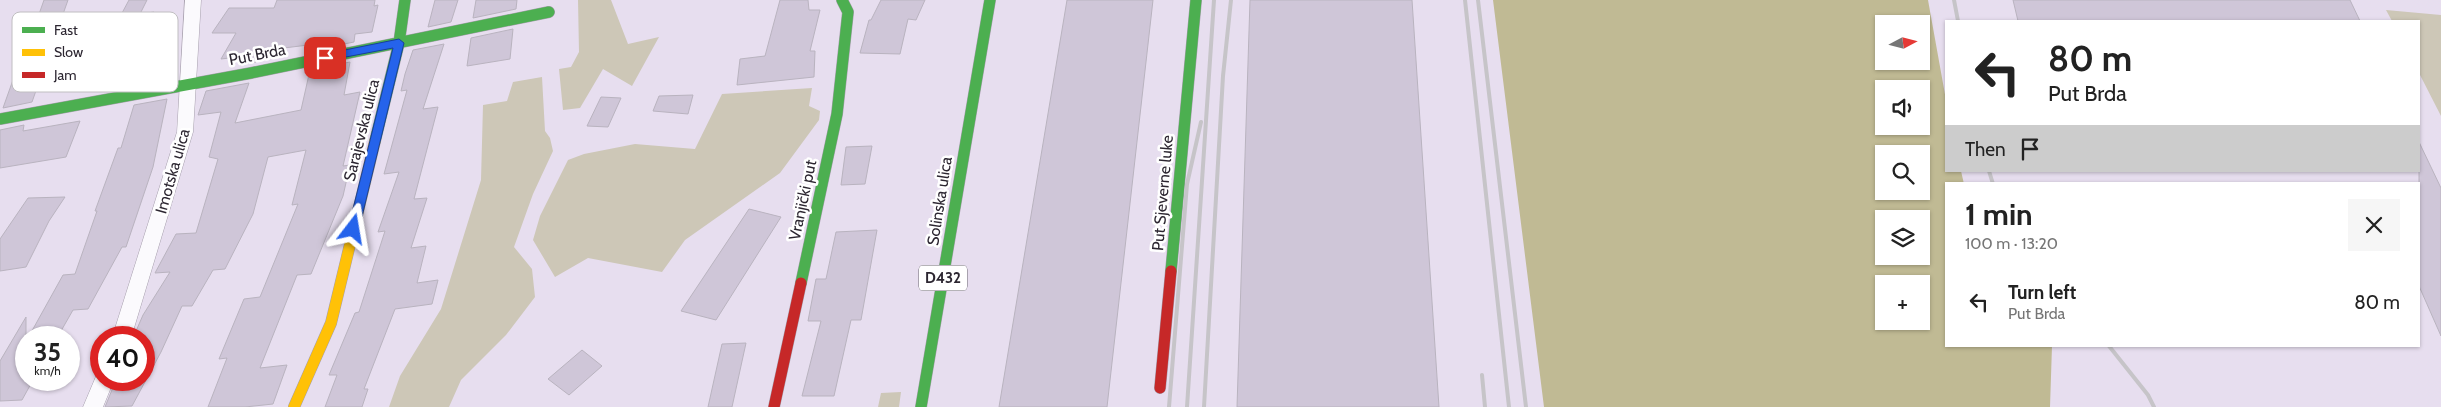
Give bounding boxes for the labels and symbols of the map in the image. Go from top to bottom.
legend [12,12,178,92]
north arrow [1875,15,1930,70]
text: Fast [54,21,78,39]
pin [304,37,346,79]
street label: Put Brda [227,40,287,69]
text: Slow [54,43,83,61]
text: Jam [53,66,76,84]
street label: Sarajevska ulica [340,77,383,183]
street label: Imotska ulica [151,126,194,216]
street label: Put Sjeverne luke [1148,134,1177,252]
street label: Solinska ulica [923,155,956,247]
street label: Vranjički put [785,158,820,242]
position arrow [326,202,378,254]
road number: D432 [919,266,967,290]
speed limit sign: 40 [90,326,155,391]

